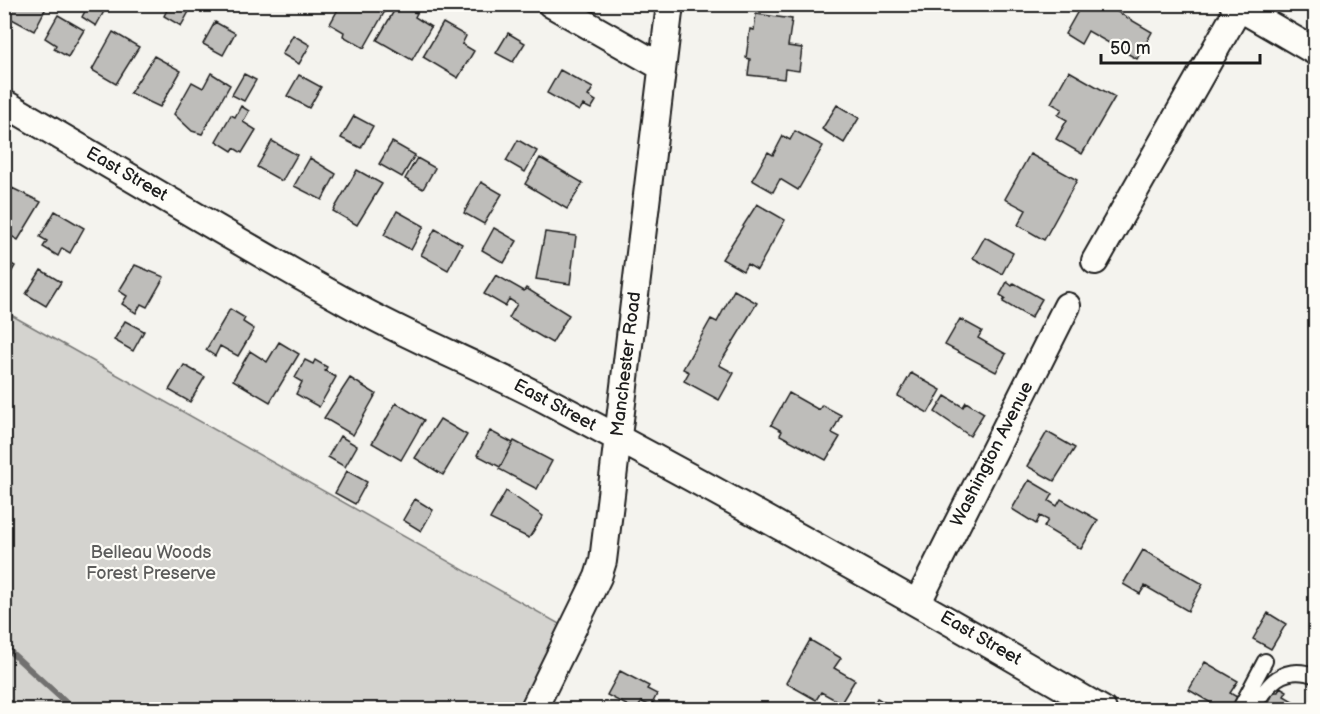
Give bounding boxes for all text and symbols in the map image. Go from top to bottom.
scale bar [1101,27,1260,65]
text: 50 m [1110,38,1151,59]
street label: East Street [83,142,172,206]
street label: Manchester Road [607,290,645,438]
street label: East Street [510,375,600,436]
street label: Washington Avenue [946,378,1038,530]
park label: Belleau Woods Forest Preserve [86,542,216,584]
street label: East Street [937,606,1026,670]

